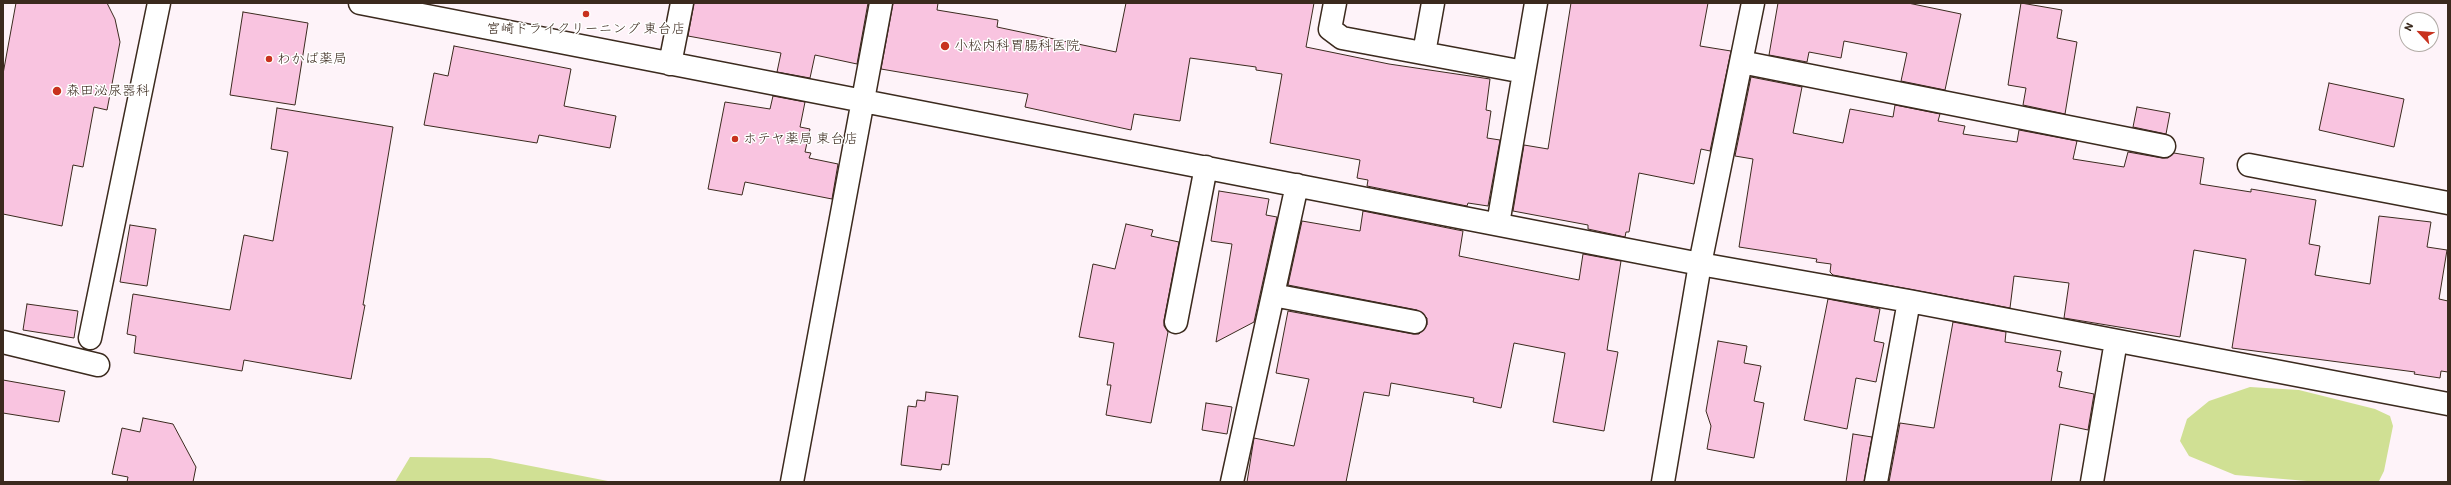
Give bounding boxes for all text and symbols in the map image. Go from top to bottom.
marker: 宮崎ドライクリーニング 東台店 [581,9,591,19]
north arrow [2399,12,2439,52]
place label: 宮崎ドライクリーニング 東台店 [486,21,686,37]
text: N [2401,21,2416,33]
place label: 小松内科胃腸科医院 [954,38,1080,54]
marker: 小松内科胃腸科医院 [939,40,951,52]
place label: わかば薬局 [277,51,347,67]
marker: わかば薬局 [264,54,274,64]
place label: 森田泌尿器科 [66,83,150,99]
marker: 森田泌尿器科 [51,85,63,97]
place label: ホテヤ薬局 東台店 [743,131,858,147]
marker: ホテヤ薬局 東台店 [730,134,740,144]

